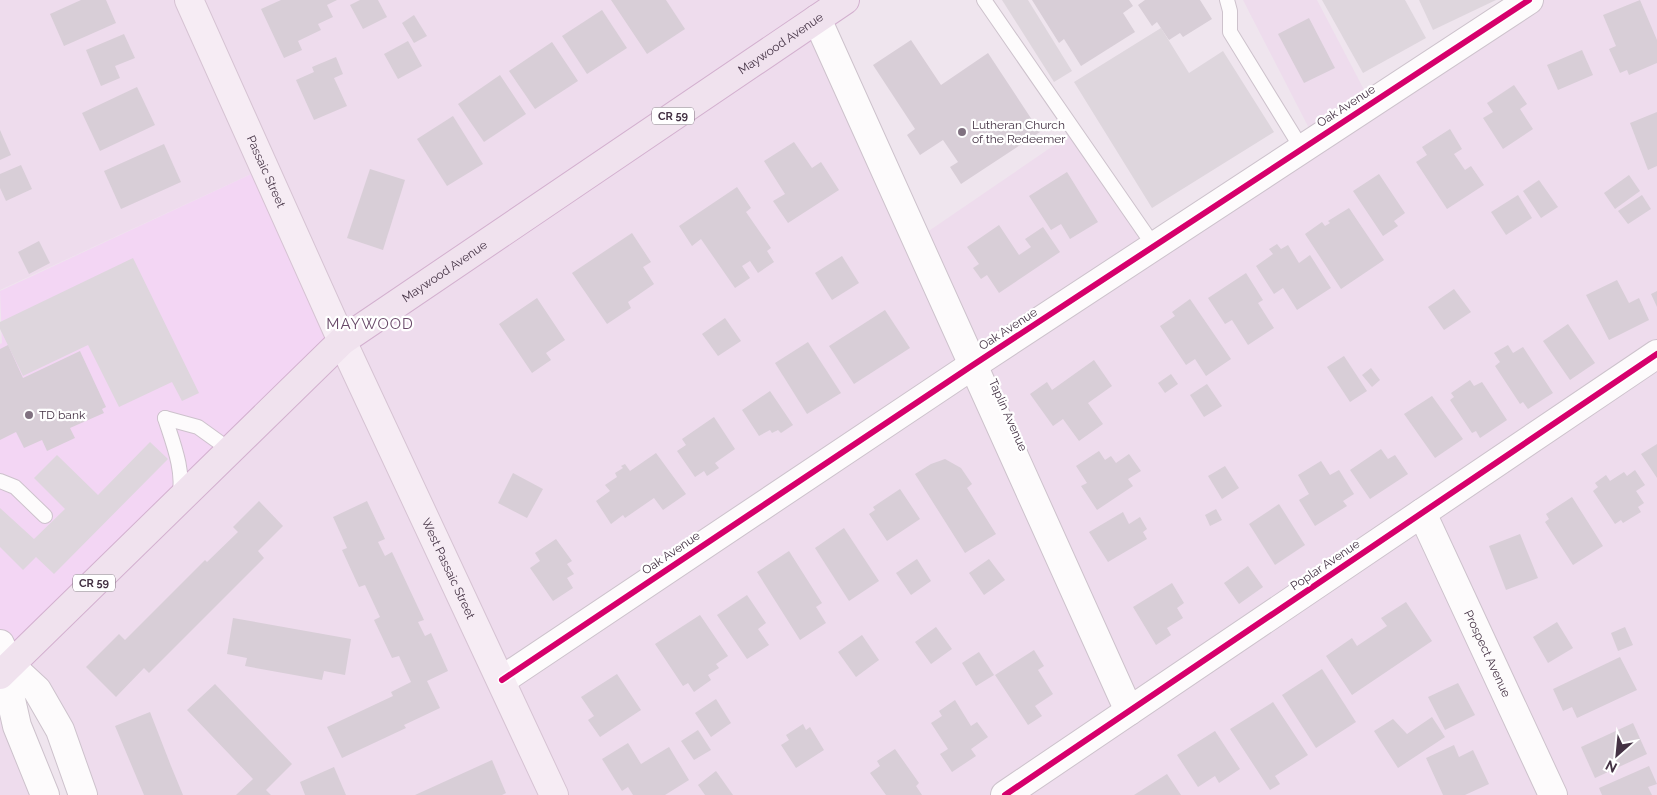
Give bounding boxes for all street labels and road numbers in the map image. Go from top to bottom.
street label: Maywood Avenue [736,10,826,77]
street label: Oak Avenue [1314,82,1378,130]
road number: CR 59 [652,108,694,124]
street label: Passaic Street [244,133,288,210]
street label: Maywood Avenue [400,238,490,305]
street label: Oak Avenue [976,305,1040,353]
street label: Taplin Avenue [986,377,1030,453]
street label: West Passaic Street [419,516,478,621]
street label: Oak Avenue [639,529,703,577]
street label: Poplar Avenue [1288,537,1362,593]
road number: CR 59 [73,574,115,592]
street label: Prospect Avenue [1461,608,1514,699]

